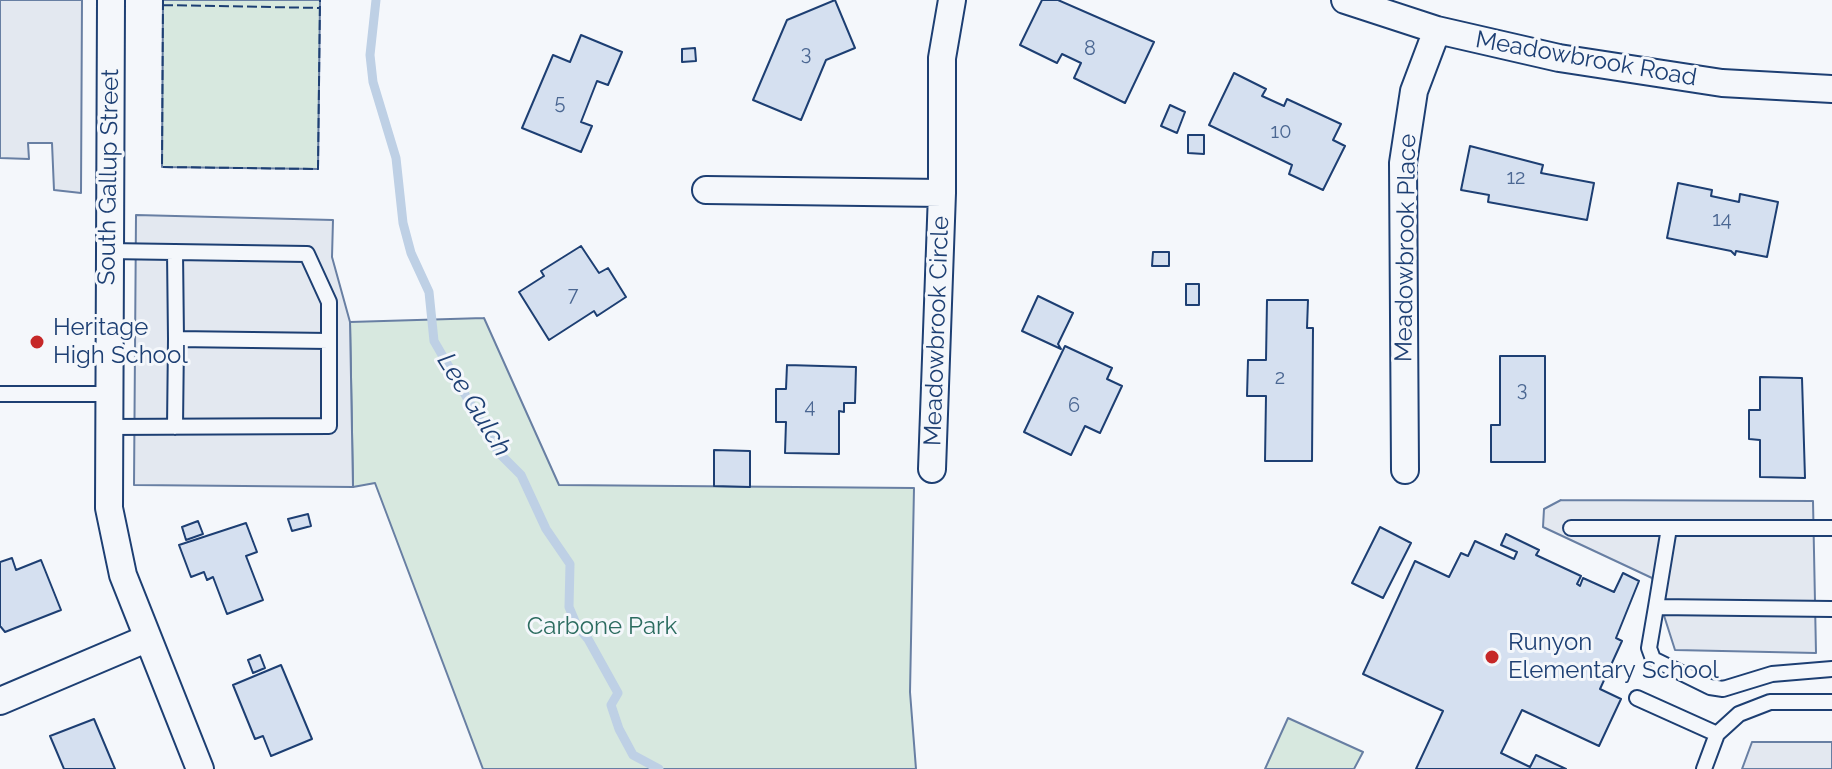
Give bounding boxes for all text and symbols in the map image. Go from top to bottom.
street label: Meadowbrook Road [1473,25,1699,93]
house number: 8 [1084,37,1096,61]
house number: 3 [801,42,811,66]
street label: South Gallup Street [93,69,125,285]
house number: 5 [555,91,565,115]
house number: 10 [1271,120,1291,144]
street label: Meadowbrook Place [1390,134,1422,362]
house number: 12 [1507,166,1525,190]
house number: 14 [1712,208,1732,232]
street label: Meadowbrook Circle [919,216,955,446]
house number: 7 [568,283,578,307]
place label: Heritage High School [53,314,188,370]
marker: Heritage High School [28,333,46,351]
water label: Lee Gulch [430,348,518,462]
house number: 2 [1275,366,1285,390]
house number: 3 [1517,378,1527,402]
house number: 6 [1068,394,1080,418]
house number: 4 [805,395,815,419]
park label: Carbone Park [527,613,677,641]
place label: Runyon Elementary School [1508,629,1719,685]
marker: Runyon Elementary School [1483,648,1501,666]

